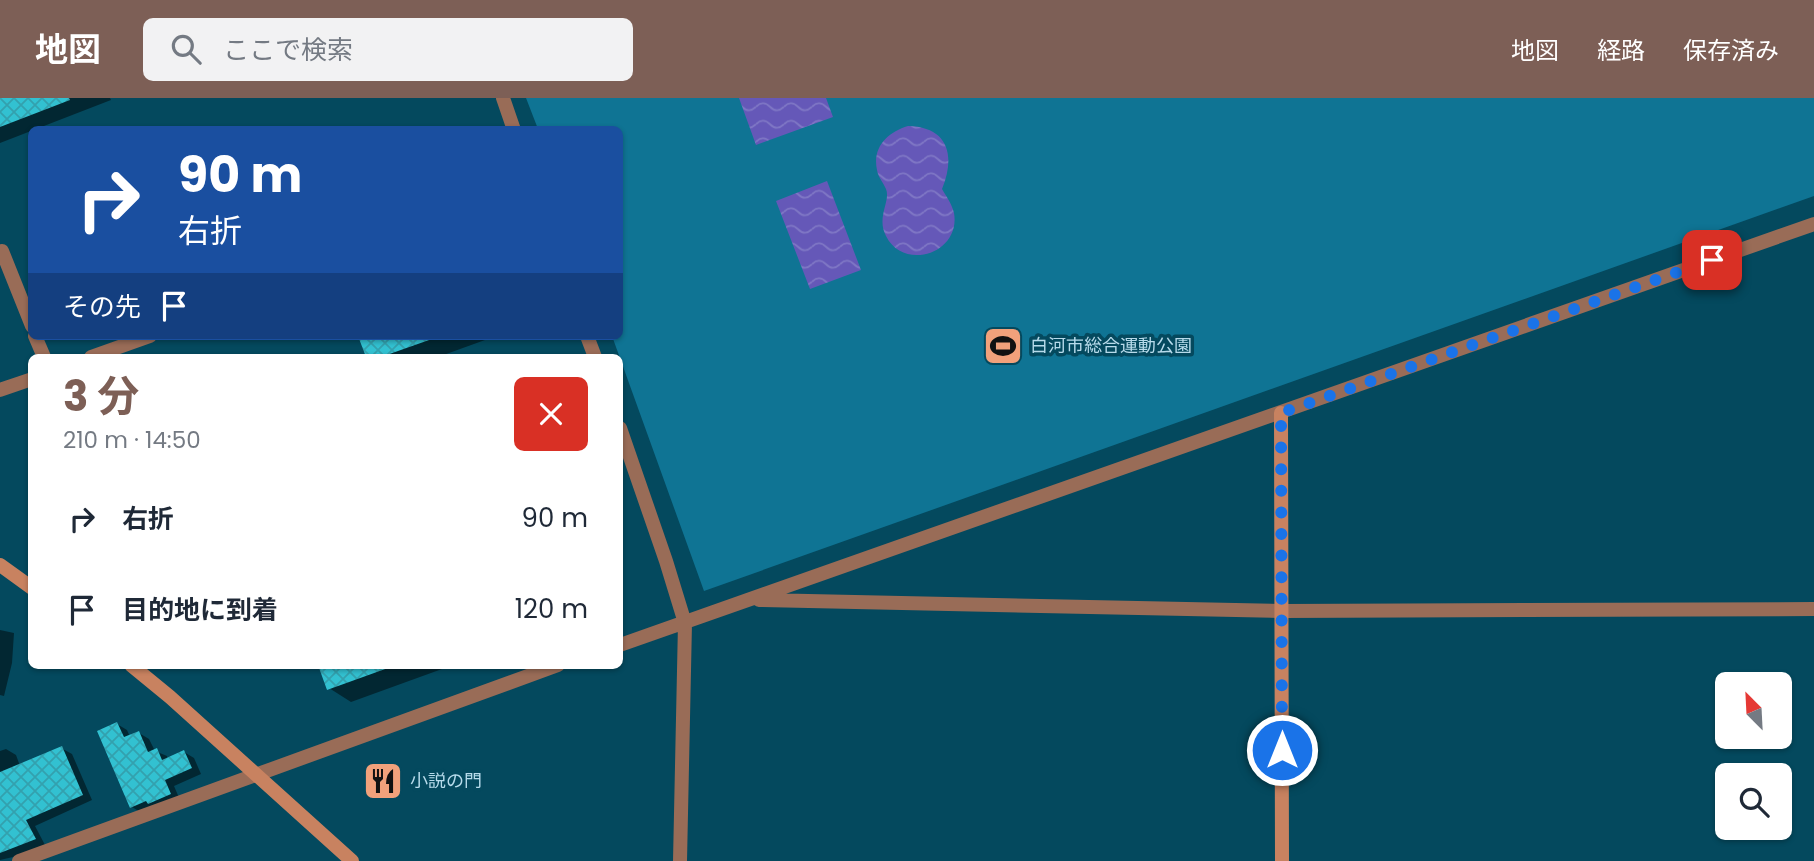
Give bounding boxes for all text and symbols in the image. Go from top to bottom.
search box [143,18,633,81]
text: 地図 [35,26,101,73]
icon: search [167,30,205,68]
text: ここで検索 [223,32,353,68]
text: 地図 [1511,34,1559,67]
text: 経路 [1597,34,1645,67]
text: 保存済み [1683,34,1779,67]
text: 90 m [178,141,302,209]
icon: right [63,154,154,245]
text: 右折 [178,208,242,253]
pin [1682,230,1742,290]
icon: arrive [1693,241,1731,279]
icon: arrive [155,287,193,325]
text: その先 [63,289,141,325]
sports icon: 白河市総合運動公園 [982,325,1024,367]
place label: 白河市総合運動公園 [1030,333,1192,358]
text: 3 分 [63,367,139,426]
button: close [514,377,588,451]
text: 210 m · 14:50 [63,424,201,456]
icon: right [63,500,101,538]
text: 90 m [522,500,588,536]
text: 右折 [122,501,174,537]
icon: arrive [63,591,101,629]
text: 120 m [515,591,588,627]
text: 目的地に到着 [122,592,278,628]
north arrow [1715,672,1792,749]
map controls [1715,672,1792,840]
position arrow [1245,713,1319,787]
restaurant icon: 小説の門 [362,760,404,802]
button: search [1715,763,1792,840]
place label: 小説の門 [410,768,482,793]

